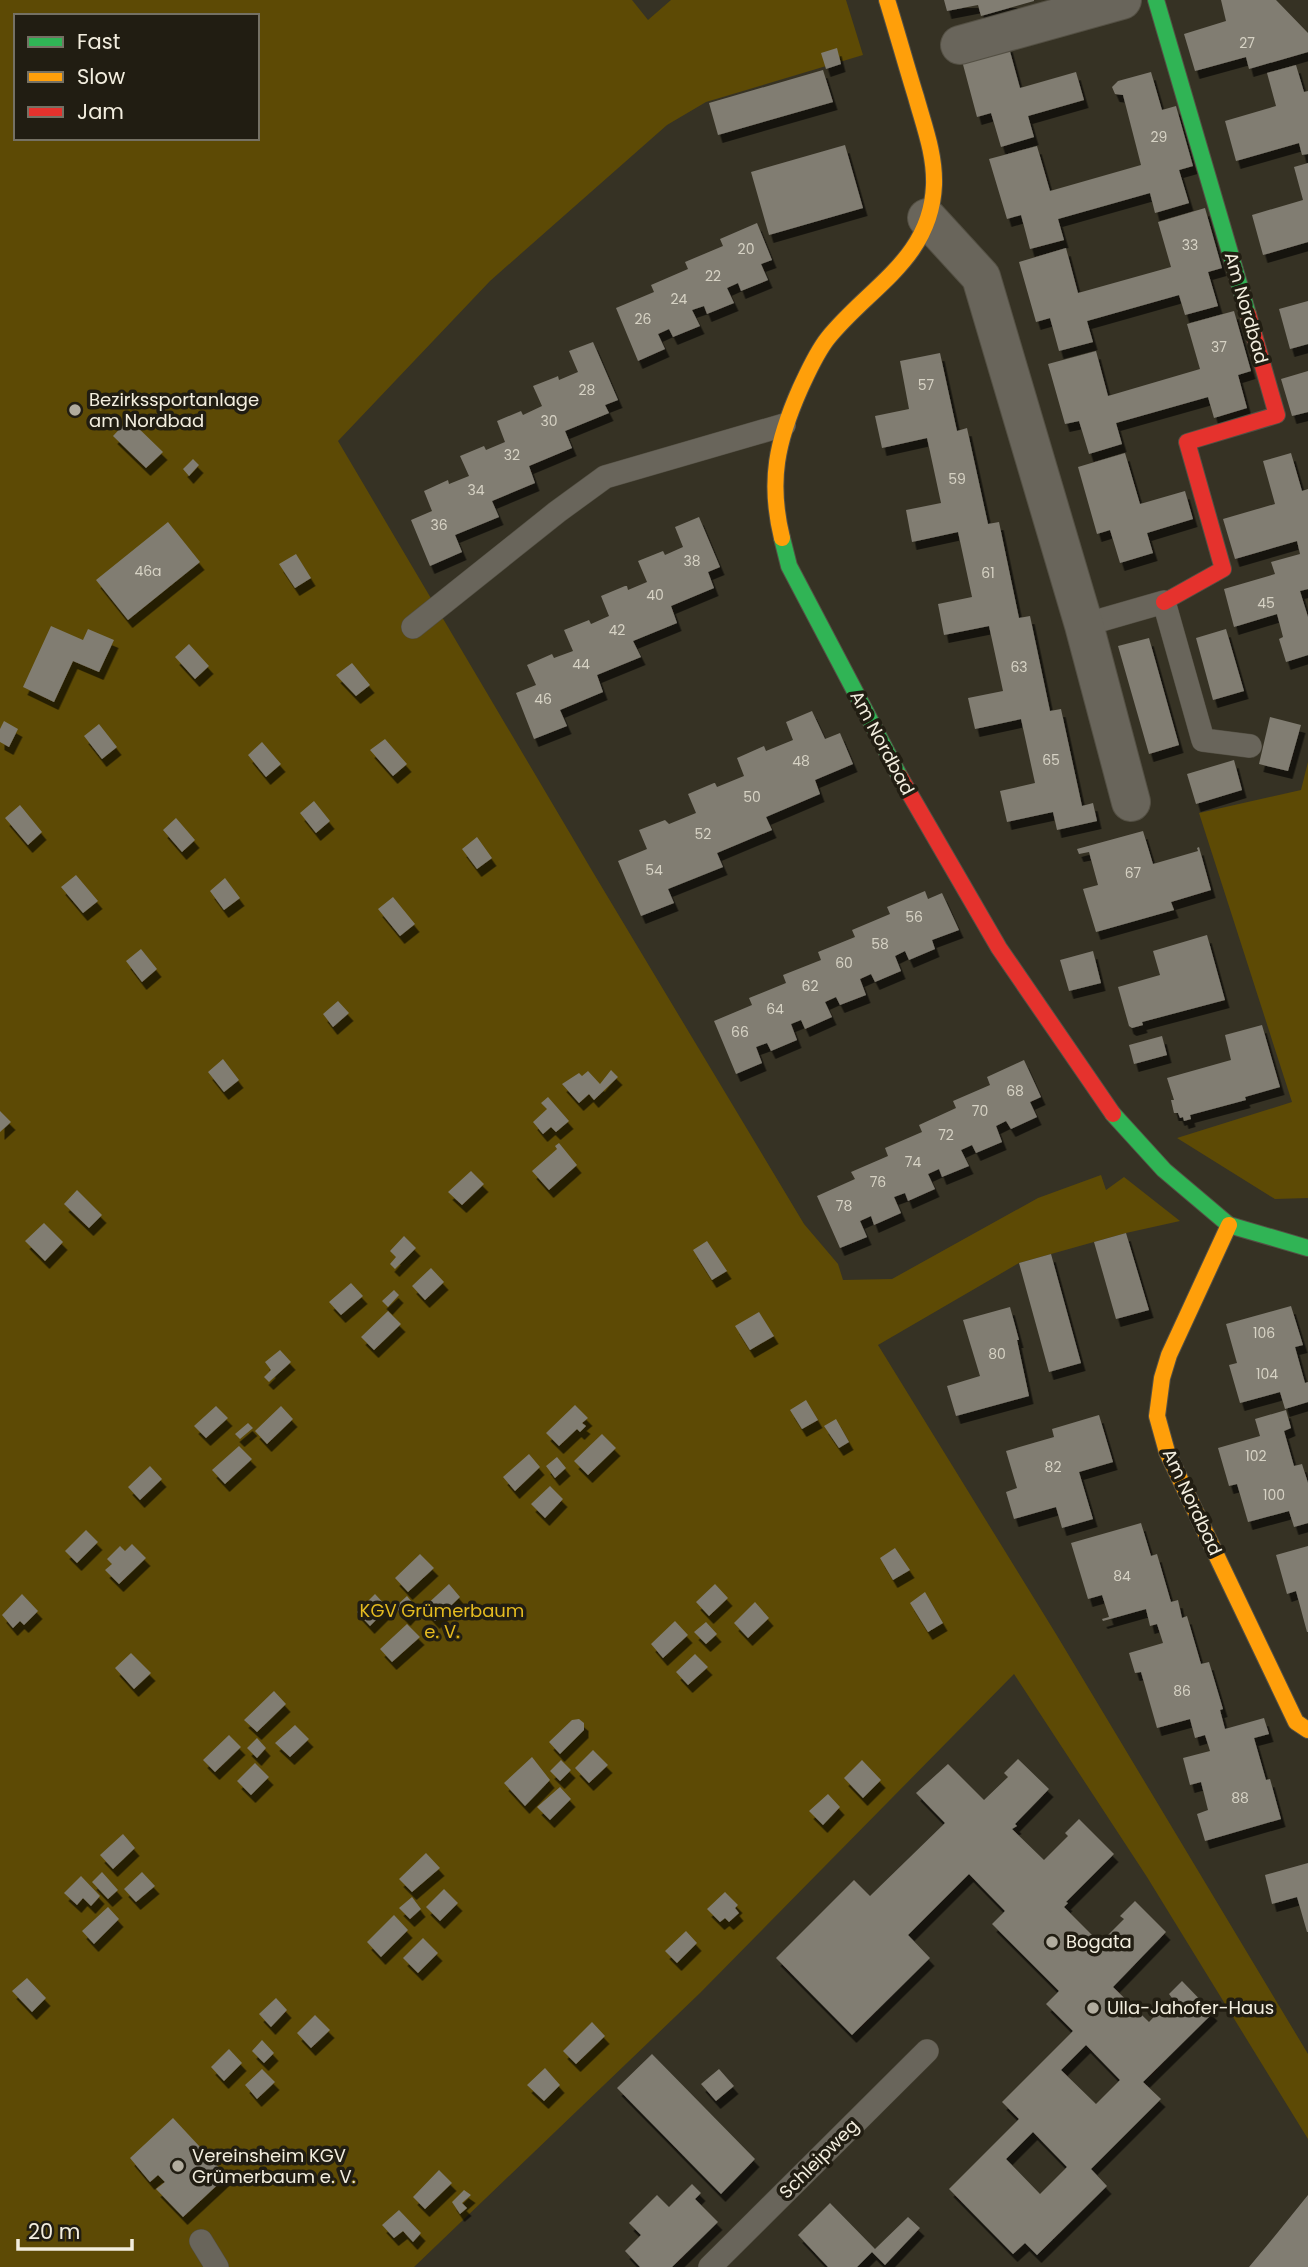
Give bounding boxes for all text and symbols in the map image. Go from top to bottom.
legend [14,14,259,140]
text: Fast [77,27,120,56]
house number: 27 [1239,33,1255,53]
text: Slow [77,62,125,91]
text: Jam [77,97,124,126]
house number: 29 [1151,127,1167,147]
house number: 33 [1182,235,1198,255]
house number: 20 [738,239,754,259]
street label: Am Nordbad [1219,249,1274,367]
house number: 22 [705,266,721,286]
house number: 24 [671,289,688,309]
house number: 26 [635,309,652,329]
house number: 37 [1211,337,1227,357]
house number: 57 [918,375,935,395]
house number: 28 [579,380,596,400]
place label: Bezirkssportanlage am Nordbad [89,387,259,433]
marker: Bezirkssportanlage am Nordbad [67,402,83,418]
house number: 30 [540,411,558,431]
house number: 32 [504,445,520,465]
house number: 59 [948,469,966,489]
house number: 34 [467,480,485,500]
house number: 36 [430,515,448,535]
house number: 38 [683,551,701,571]
house number: 46a [134,561,162,581]
house number: 61 [981,563,995,583]
house number: 40 [646,585,664,605]
house number: 45 [1257,593,1275,613]
house number: 42 [609,620,625,640]
house number: 44 [572,654,590,674]
house number: 63 [1010,657,1028,677]
street label: Am Nordbad [844,686,920,799]
house number: 46 [534,689,552,709]
house number: 65 [1042,750,1060,770]
house number: 48 [792,751,810,771]
house number: 50 [743,787,761,807]
house number: 52 [695,824,711,844]
house number: 54 [645,860,663,880]
house number: 67 [1125,863,1142,883]
house number: 56 [905,907,923,927]
house number: 58 [871,934,889,954]
house number: 60 [835,953,853,973]
house number: 62 [802,976,818,996]
house number: 64 [766,999,784,1019]
house number: 66 [731,1022,749,1042]
house number: 68 [1006,1081,1024,1101]
house number: 70 [972,1101,988,1121]
house number: 72 [938,1125,954,1145]
house number: 74 [905,1152,921,1172]
house number: 76 [870,1172,886,1192]
house number: 78 [836,1196,852,1216]
house number: 106 [1253,1323,1275,1343]
house number: 80 [988,1344,1006,1364]
house number: 104 [1256,1364,1278,1384]
street label: Am Nordbad [1157,1444,1228,1559]
house number: 102 [1245,1446,1267,1466]
house number: 82 [1045,1457,1061,1477]
house number: 100 [1263,1485,1285,1505]
house number: 84 [1113,1566,1131,1586]
park label: KGV Grümerbaum e. V. [360,1598,524,1644]
house number: 86 [1173,1681,1191,1701]
house number: 88 [1231,1788,1249,1808]
place label: Bogata [1066,1929,1132,1954]
marker: Bogata [1044,1934,1060,1950]
place label: Ulla-Jahofer-Haus [1107,1995,1274,2020]
marker: Ulla-Jahofer-Haus [1085,2000,1101,2016]
street label: Schleipweg [773,2113,864,2204]
place label: Vereinsheim KGV Grümerbaum e. V. [192,2143,356,2189]
marker: Vereinsheim KGV Grümerbaum e. V. [170,2158,186,2174]
scale bar [18,2208,131,2252]
text: 20 m [28,2217,81,2246]

